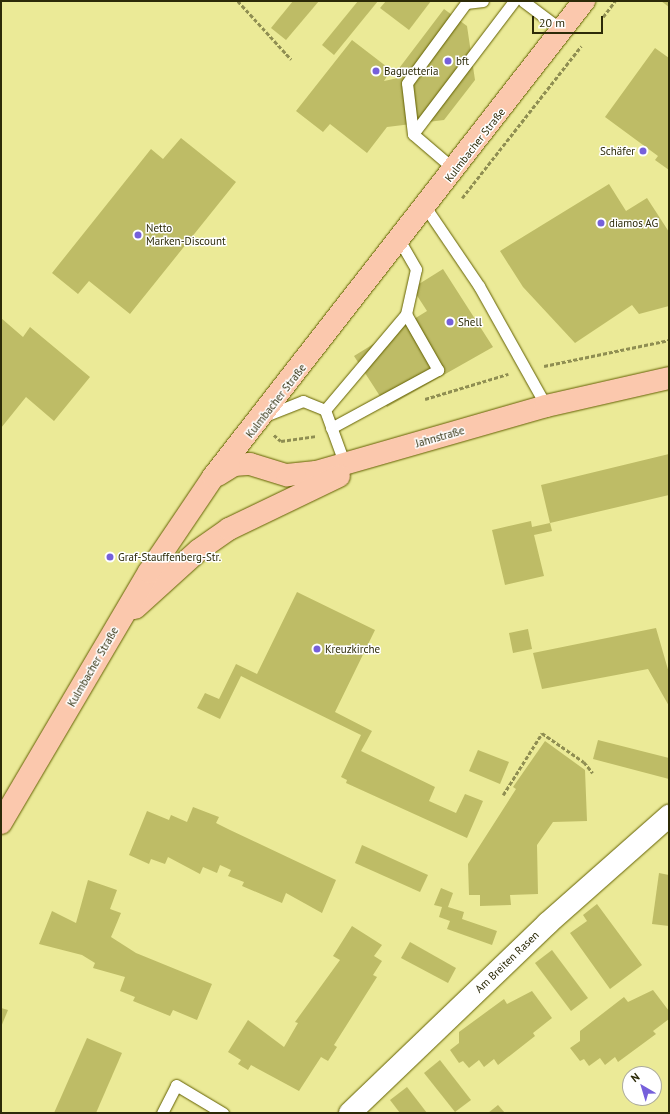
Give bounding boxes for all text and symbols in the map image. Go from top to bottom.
scale bar [534,8,605,34]
text: 20 m [539,15,565,30]
place label: bft [456,54,469,68]
marker: bft [443,56,453,66]
place label: Baguetteria [384,64,438,78]
marker: Baguetteria [371,66,381,76]
street label: Kulmbacher Straße [442,105,508,185]
place label: Schäfer [600,144,635,158]
marker: Schäfer [638,146,648,156]
place label: diamos AG [609,216,659,230]
marker: diamos AG [596,218,606,228]
place label: Netto Marken-Discount [146,222,226,248]
marker: Netto Marken-Discount [133,230,143,240]
place label: Shell [458,315,482,329]
marker: Shell [445,317,455,327]
street label: Kulmbacher Straße [243,361,309,441]
street label: Jahnstraße [414,424,466,450]
place label: Graf-Stauffenberg-Str. [118,550,221,564]
marker: Graf-Stauffenberg-Str. [105,552,115,562]
street label: Kulmbacher Straße [65,625,121,709]
place label: Kreuzkirche [325,642,380,656]
marker: Kreuzkirche [312,644,322,654]
street label: Am Breiten Rasen [472,928,542,996]
north arrow [622,1066,662,1106]
text: N [628,1070,642,1085]

